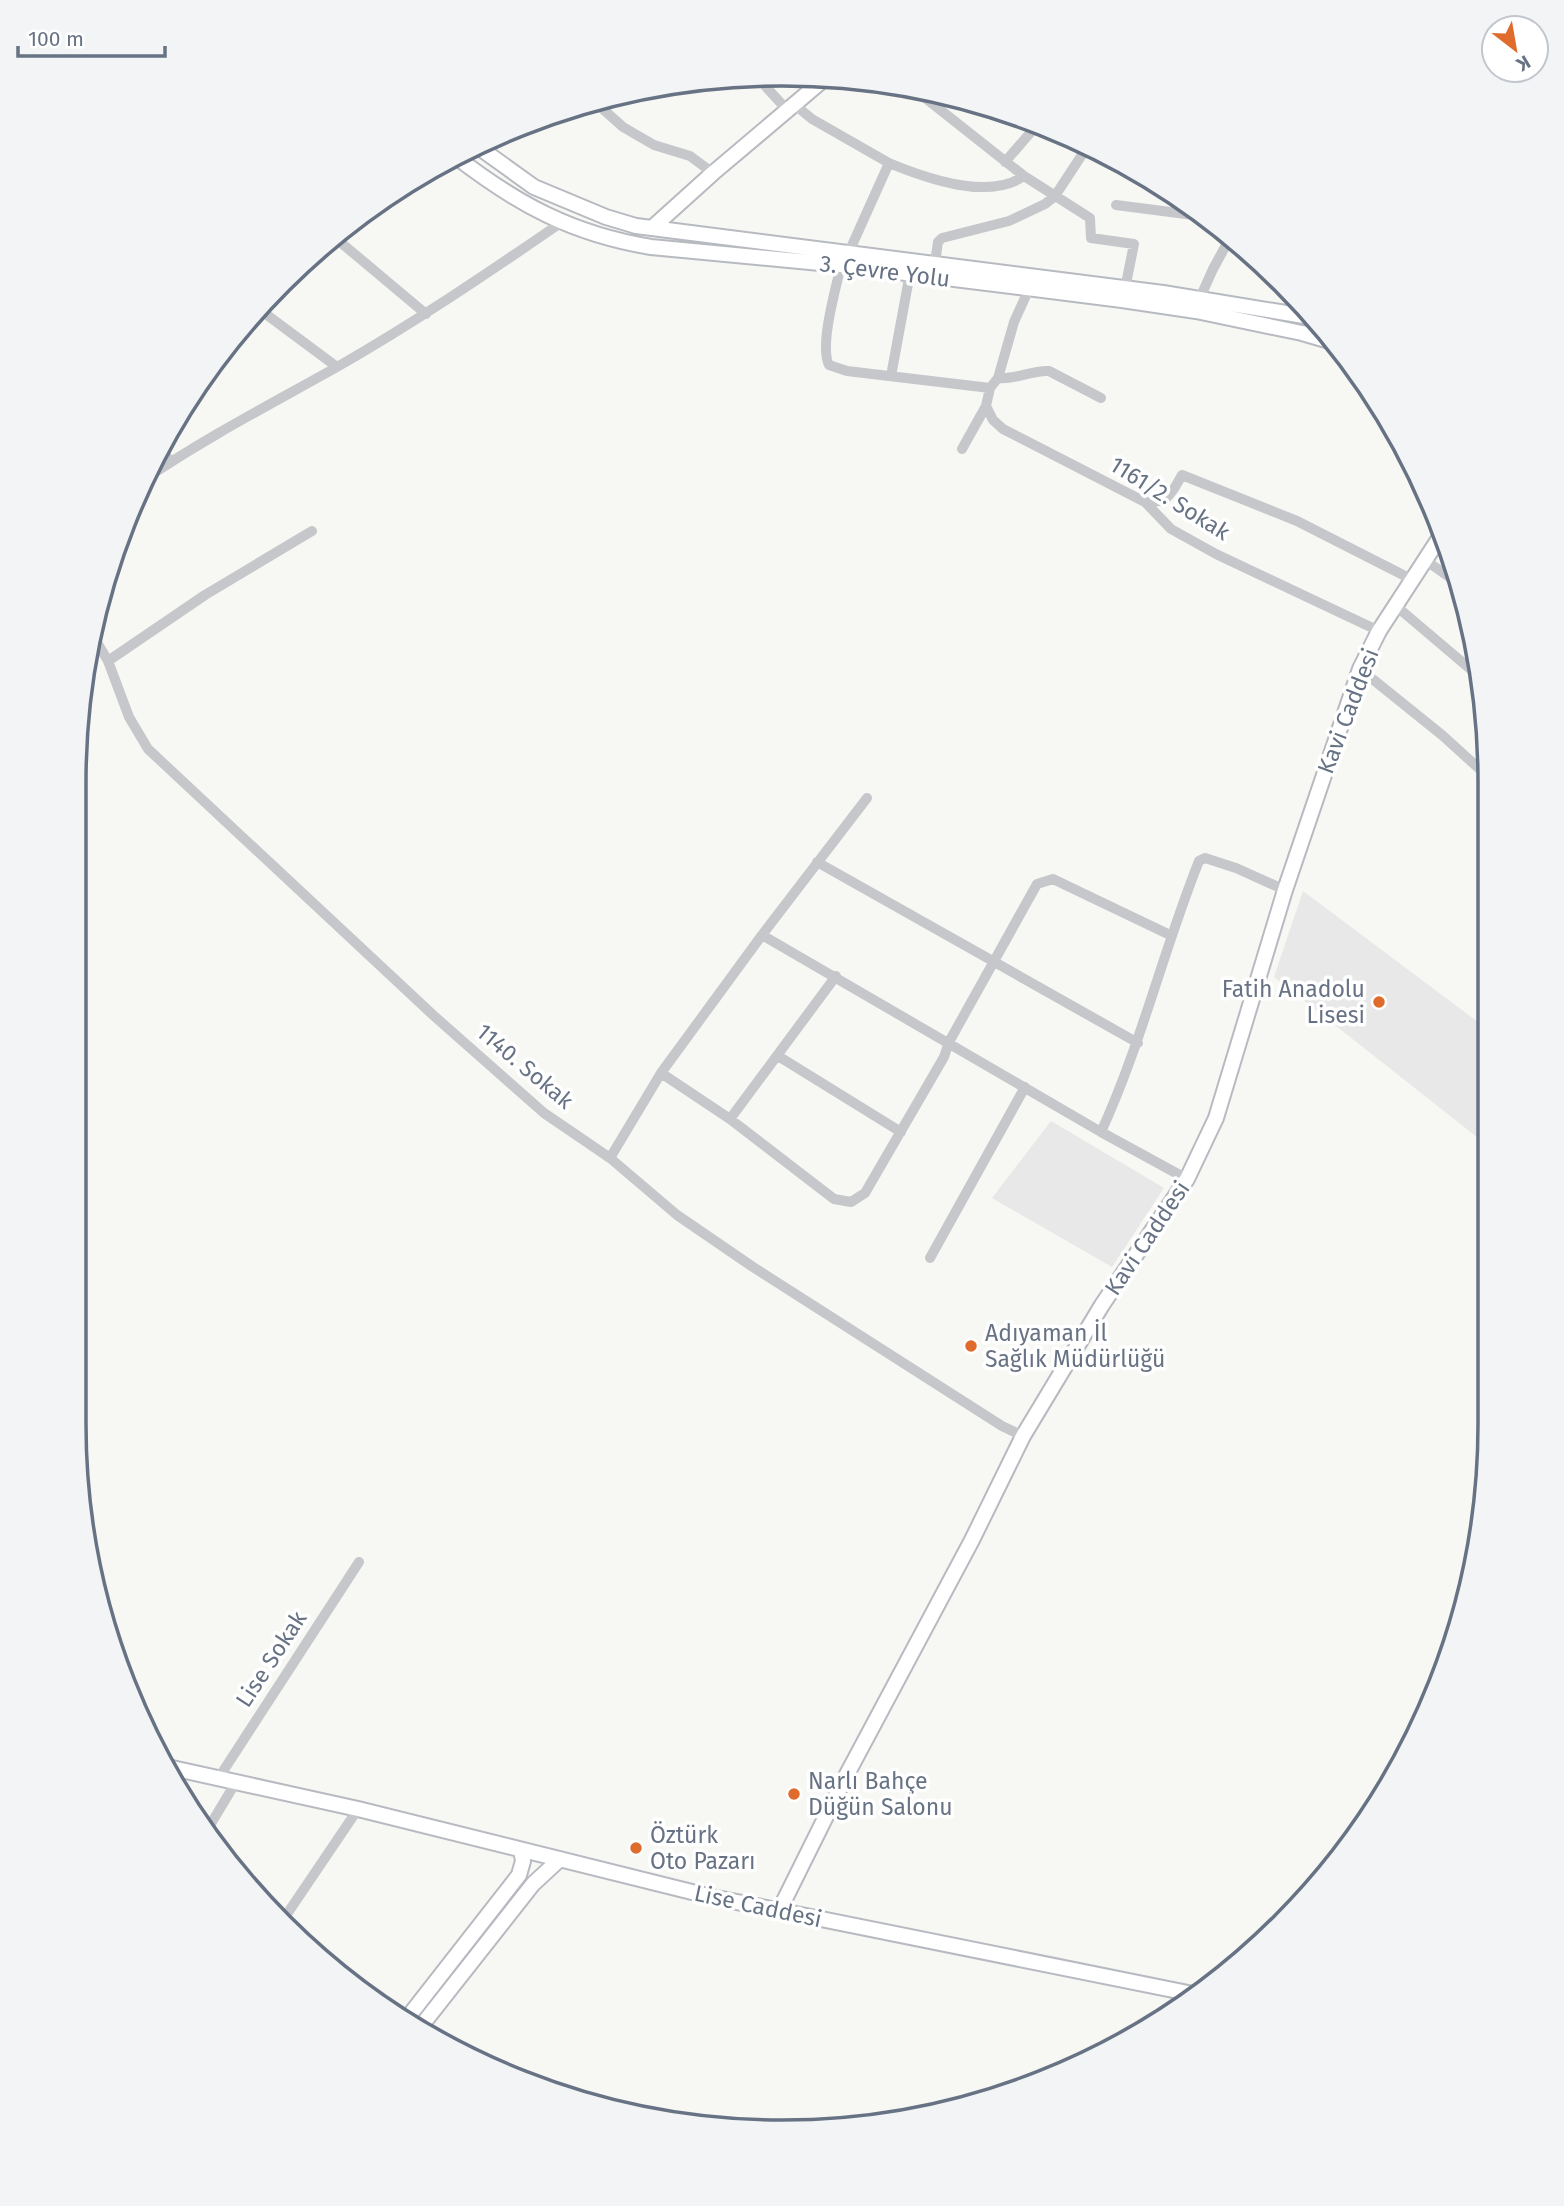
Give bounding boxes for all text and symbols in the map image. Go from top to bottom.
scale bar [18,14,164,58]
north arrow [1480,14,1550,84]
text: 100 m [28,26,84,52]
text: K [1512,50,1535,77]
street label: 3. Çevre Yolu [818,249,952,293]
street label: 1161/2. Sokak [1105,450,1235,546]
street label: Kavi Caddesi [1311,644,1385,778]
place label: Fatih Anadolu Lisesi [1222,975,1365,1029]
marker: Fatih Anadolu Lisesi [1371,994,1387,1010]
street label: 1140. Sokak [471,1017,579,1115]
street label: Kavi Caddesi [1099,1176,1195,1300]
place label: Adıyaman İl Sağlık Müdürlüğü [985,1319,1165,1373]
marker: Adıyaman İl Sağlık Müdürlüğü [963,1338,979,1354]
street label: Lise Sokak [230,1605,313,1712]
place label: Narlı Bahçe Düğün Salonu [808,1767,953,1821]
marker: Narlı Bahçe Düğün Salonu [786,1786,802,1802]
place label: Öztürk Oto Pazarı [650,1821,756,1875]
marker: Öztürk Oto Pazarı [628,1840,644,1856]
street label: Lise Caddesi [692,1879,824,1933]

